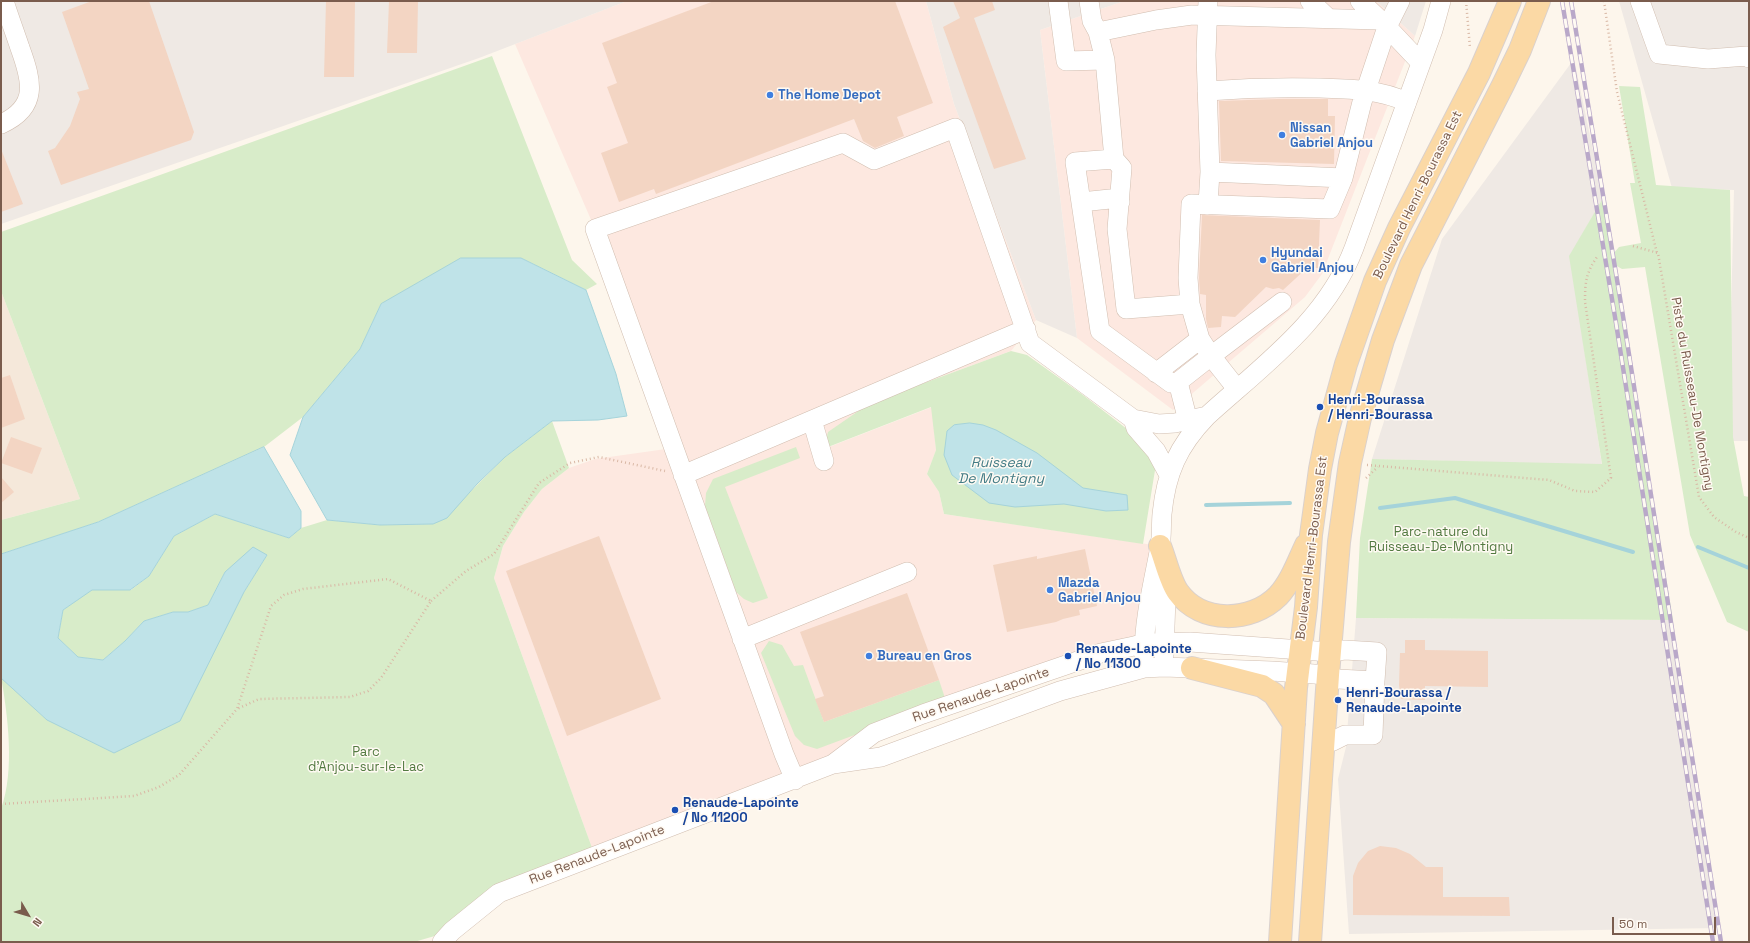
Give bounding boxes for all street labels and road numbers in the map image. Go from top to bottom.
street label: Boulevard Henri-Bourassa Est [1370,108,1466,282]
street label: Piste du Ruisseau-De Montigny [1667,296,1717,492]
street label: Boulevard Henri-Bourassa Est [1293,455,1331,641]
street label: Rue Renaude-Lapointe [911,664,1051,726]
street label: Rue Renaude-Lapointe [527,822,667,888]

